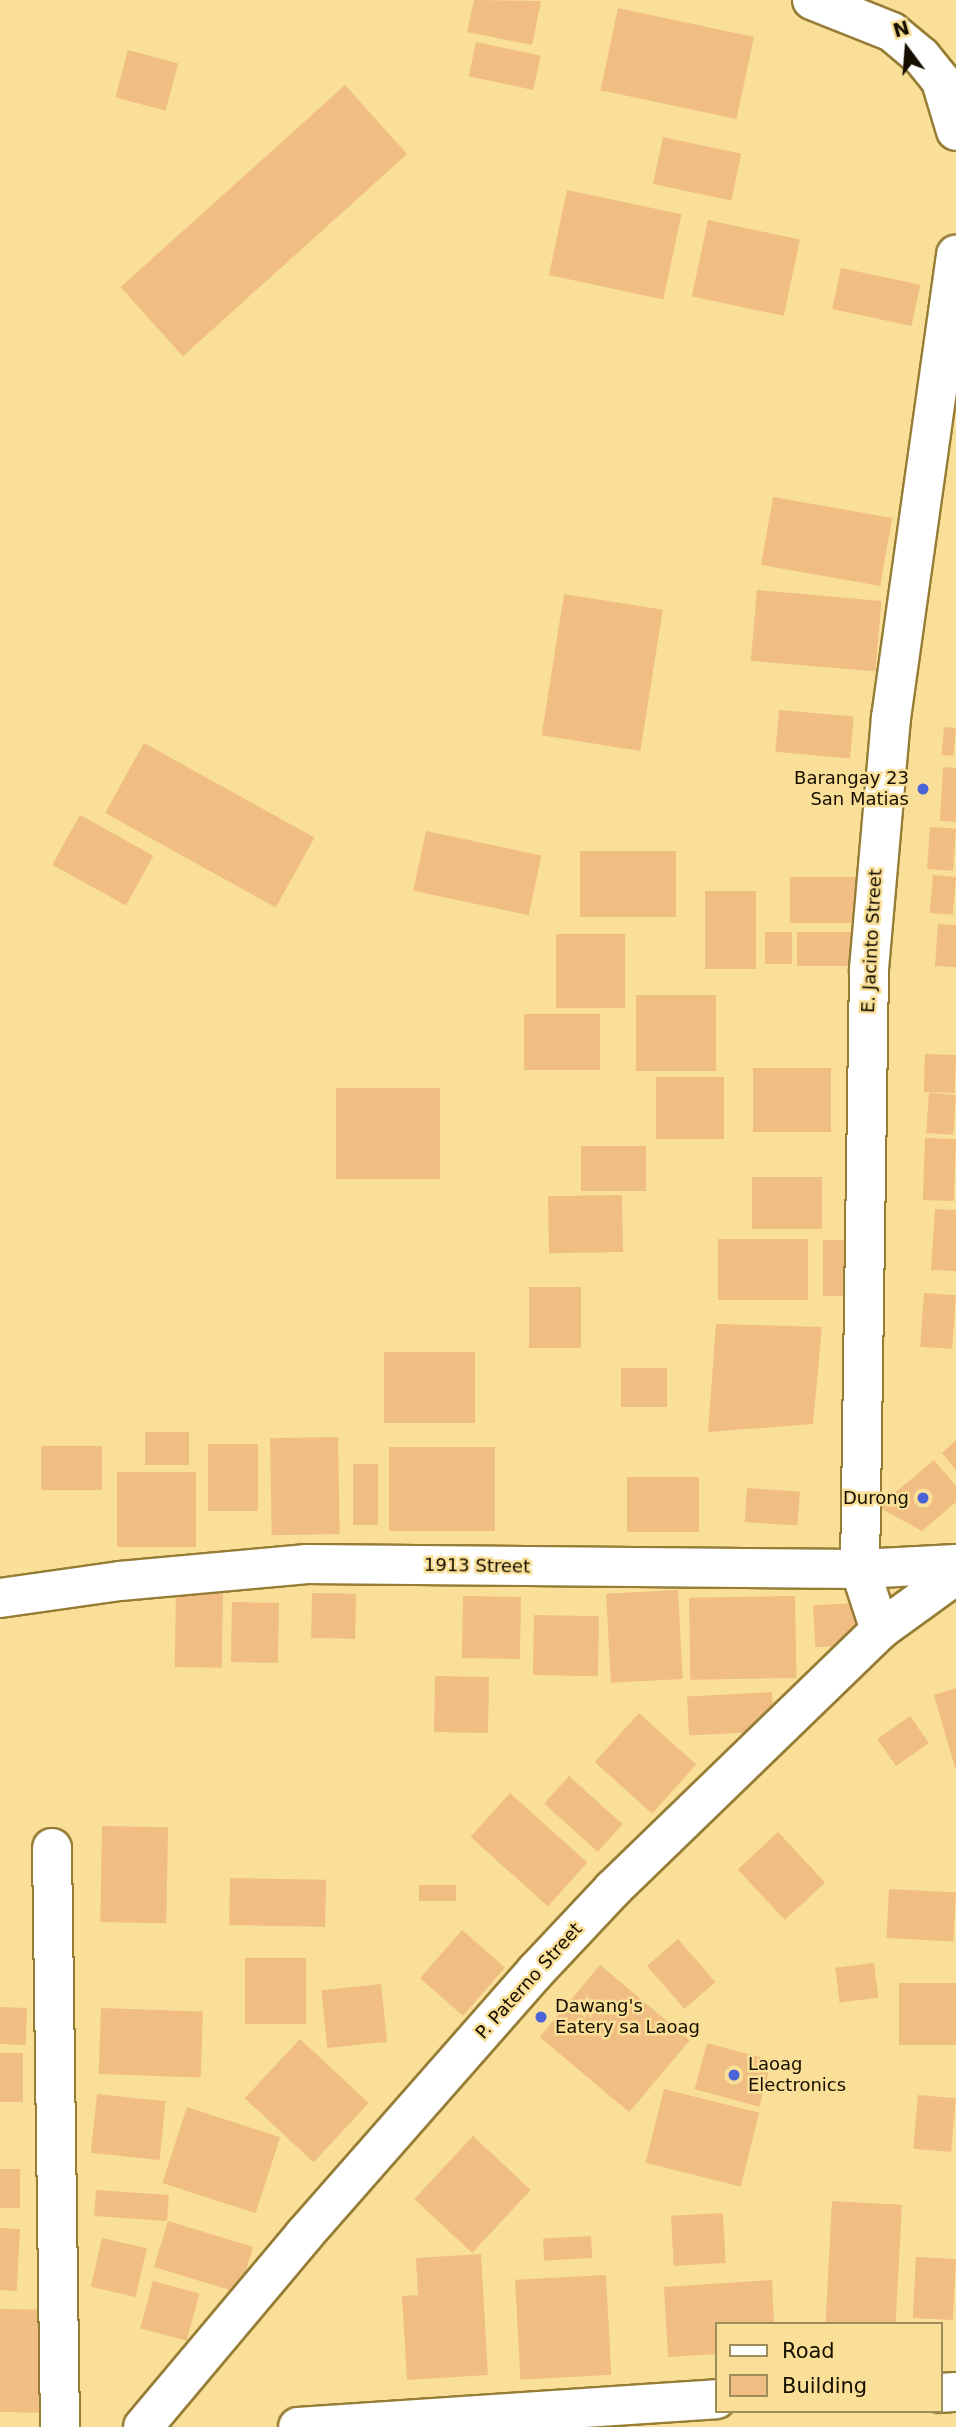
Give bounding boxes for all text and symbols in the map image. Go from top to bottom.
north arrow [872,14,942,84]
text: N [891,16,912,42]
place label: Barangay 23 San Matias [794,768,909,810]
marker: Barangay 23 San Matias [915,781,931,797]
street label: E. Jacinto Street [857,869,887,1013]
place label: Durong [843,1487,909,1509]
marker: Durong [915,1490,931,1506]
street label: 1913 Street [424,1554,530,1578]
street label: P. Paterno Street [471,1919,587,2043]
place label: Dawang's Eatery sa Laoag [555,1996,700,2038]
marker: Dawang's Eatery sa Laoag [533,2009,549,2025]
place label: Laoag Electronics [748,2054,846,2096]
marker: Laoag Electronics [726,2067,742,2083]
legend [715,2322,942,2413]
text: Road [782,2339,835,2363]
text: Building [782,2374,867,2398]

